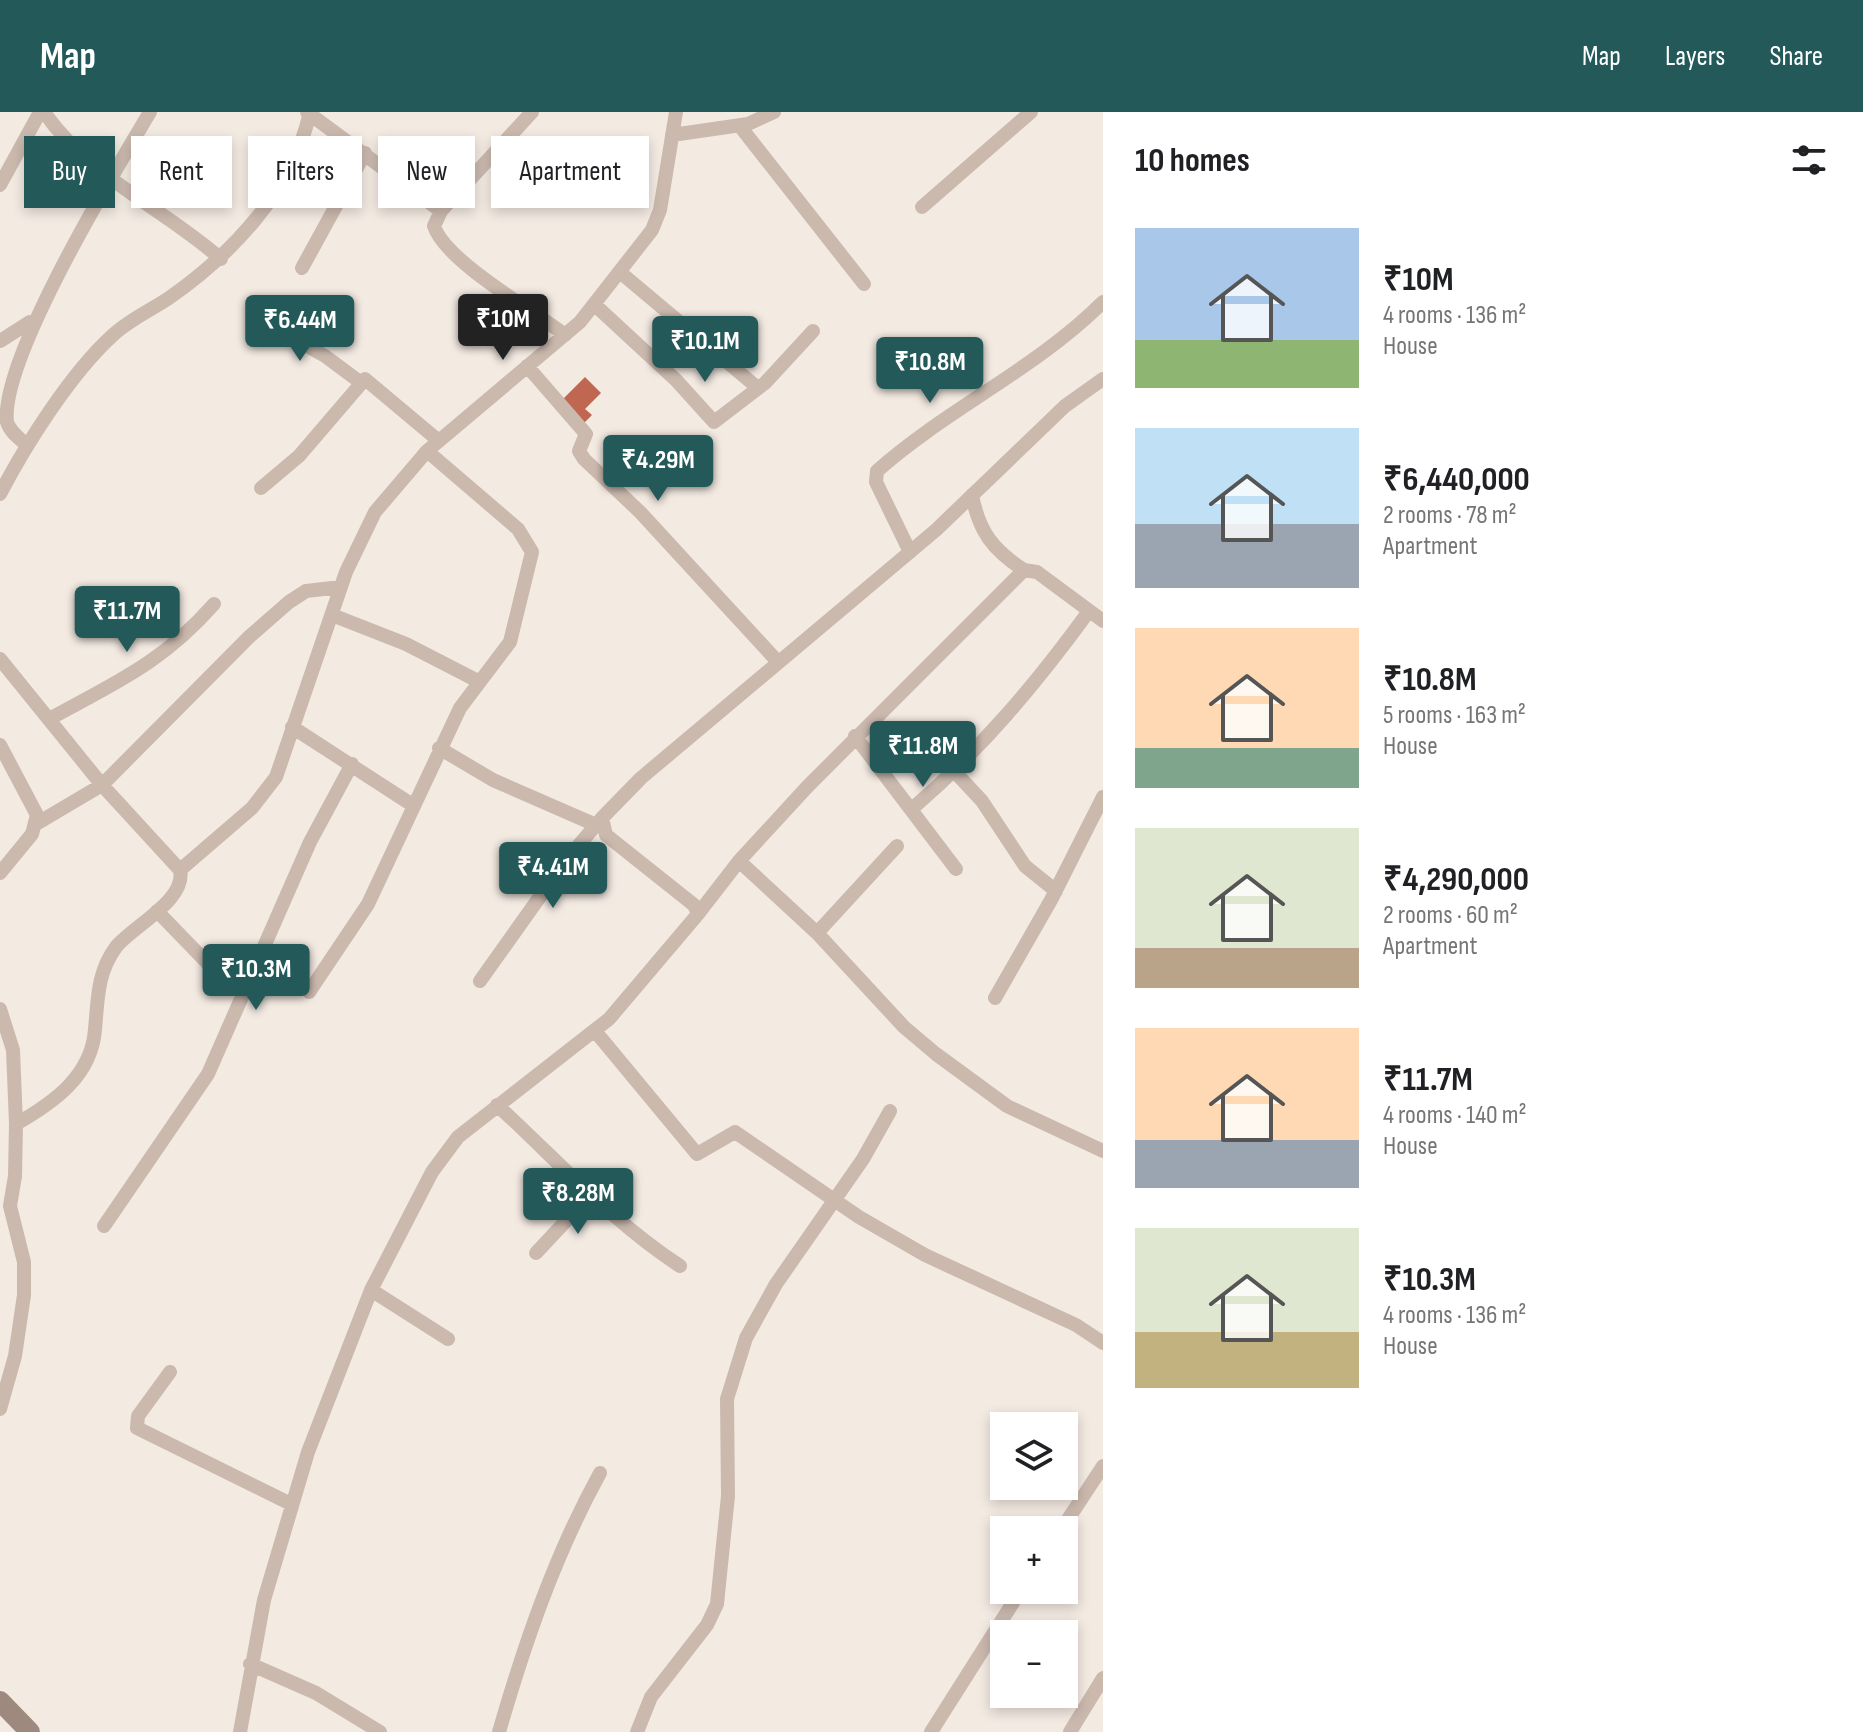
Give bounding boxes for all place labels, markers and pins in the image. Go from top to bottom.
pin: ₹10M [456,294,550,362]
pin: ₹6.44M [235,295,365,363]
pin: ₹10.1M [640,316,770,384]
pin: ₹10.8M [865,337,995,405]
pin: ₹4.29M [593,435,723,503]
pin: ₹11.7M [62,586,192,654]
pin: ₹11.8M [858,721,988,789]
pin: ₹4.41M [488,842,618,910]
pin: ₹10.3M [191,944,321,1012]
pin: ₹8.28M [513,1168,643,1236]

